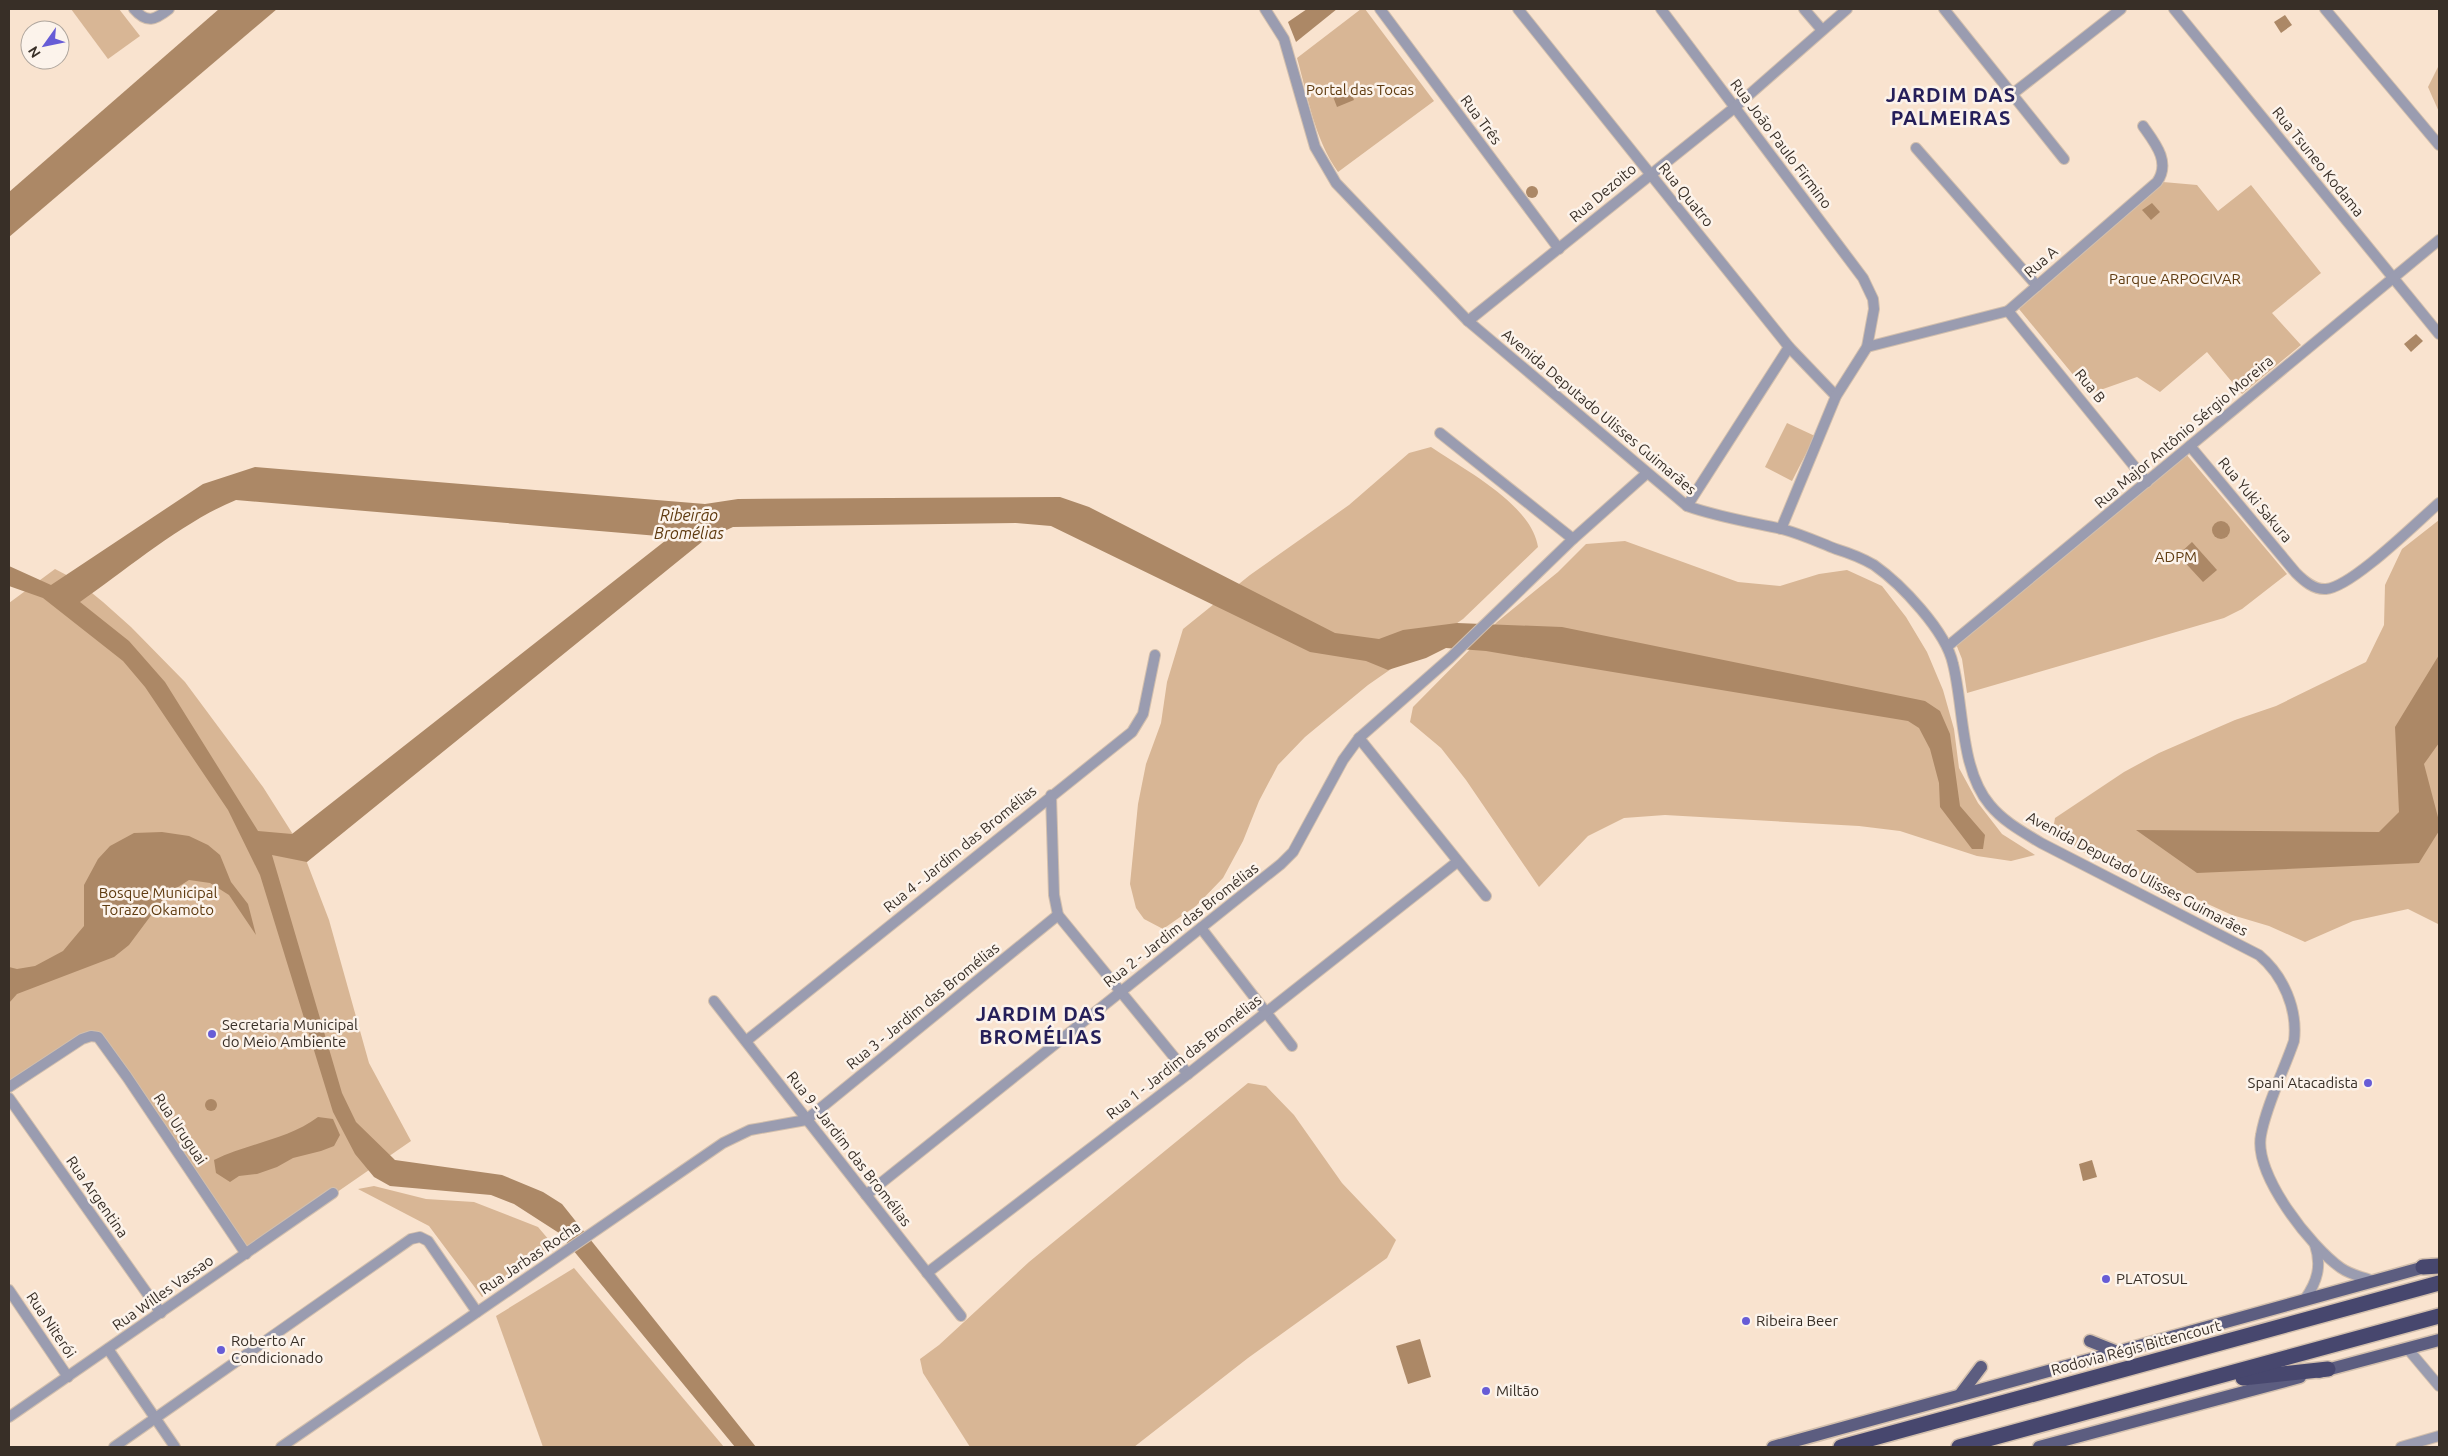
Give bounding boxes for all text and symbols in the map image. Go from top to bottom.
north arrow [20,20,70,70]
text: N [25,43,44,61]
street label: Rua João Paulo Firmino [1727,76,1836,212]
park label: Portal das Tocas [1306,81,1414,98]
district label: JARDIM DAS PALMEIRAS [1886,83,2016,129]
street label: Rua Três [1457,92,1505,148]
street label: Rua Tsuneo Kodama [2269,104,2368,220]
street label: Rua Quatro [1655,159,1717,230]
street label: Rua Dezoito [1566,160,1639,225]
street label: Rua A [2020,242,2061,281]
park label: Parque ARPOCIVAR [2109,270,2241,287]
street label: Avenida Deputado Ulisses Guimarães [1499,325,1700,498]
street label: Rua Major Antônio Sérgio Moreira [2091,352,2276,511]
street label: Rua B [2072,365,2109,406]
street label: Rua Yuki Sakura [2215,454,2296,546]
water label: Ribeirão Bromélias [654,506,724,542]
park label: ADPM [2155,548,2197,565]
street label: Rua 4 - Jardim das Bromélias [880,782,1040,916]
street label: Avenida Deputado Ulisses Guimarães [2024,808,2251,939]
street label: Rua 2 - Jardim das Bromélias [1100,859,1261,990]
park label: Bosque Municipal Torazo Okamoto [99,884,217,918]
street label: Rua 3 - Jardim das Bromélias [843,939,1003,1073]
street label: Rua 1 - Jardim das Bromélias [1103,991,1264,1122]
district label: JARDIM DAS BROMÉLIAS [976,1002,1106,1048]
place label: Secretaria Municipal do Meio Ambiente [222,1016,358,1050]
marker: Secretaria Municipal do Meio Ambiente [206,1028,218,1040]
street label: Rua 9 - Jardim das Bromélias [784,1068,915,1229]
place label: Spani Atacadista [2248,1074,2358,1091]
marker: Spani Atacadista [2362,1077,2374,1089]
street label: Rua Uruguai [150,1090,210,1168]
street label: Rua Argentina [63,1153,132,1241]
street label: Rua Jarbas Rocha [476,1218,583,1298]
street label: Rua Willes Vassao [109,1251,217,1334]
place label: PLATOSUL [2116,1270,2188,1287]
marker: PLATOSUL [2100,1273,2112,1285]
street label: Rua Niterói [23,1289,80,1361]
place label: Ribeira Beer [1756,1312,1839,1329]
marker: Ribeira Beer [1740,1315,1752,1327]
street label: Rodovia Régis Bittencourt [2049,1317,2223,1378]
place label: Roberto Ar Condicionado [231,1332,323,1366]
marker: Roberto Ar Condicionado [215,1344,227,1356]
place label: Miltão [1496,1382,1539,1399]
marker: Miltão [1480,1385,1492,1397]

